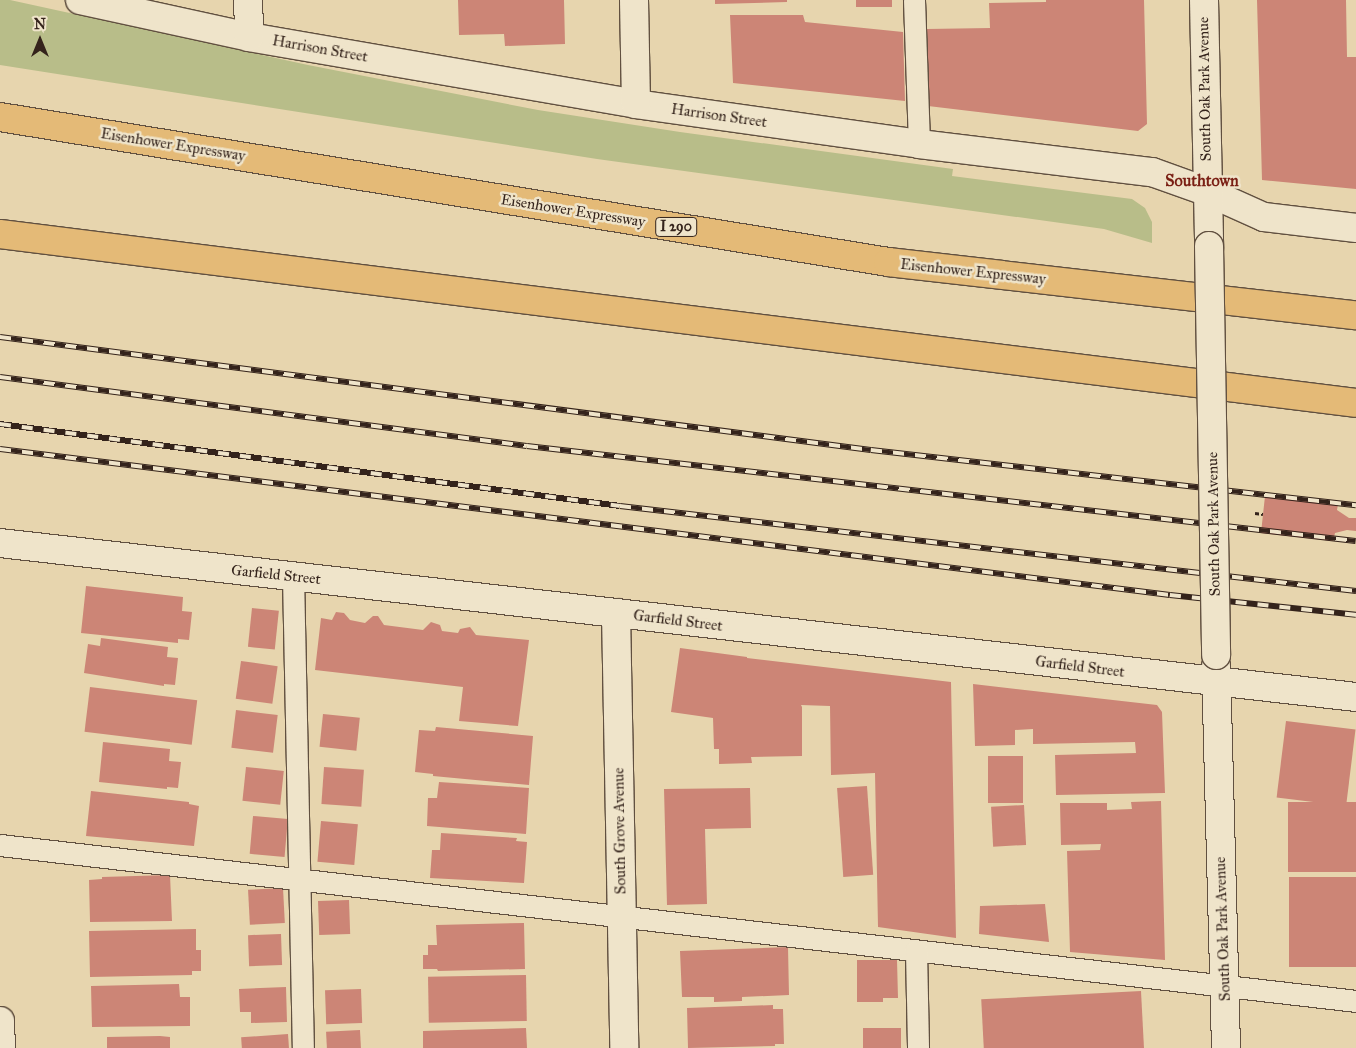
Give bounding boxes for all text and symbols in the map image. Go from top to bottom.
north arrow [15,15,65,65]
text: N [34,16,46,33]
street label: South Oak Park Avenue [1195,17,1215,161]
street label: Harrison Street [271,32,369,66]
street label: Harrison Street [670,100,768,132]
street label: Eisenhower Expressway [100,125,246,165]
district label: Southtown [1165,171,1239,191]
street label: Eisenhower Expressway [500,191,646,231]
road number: I 290 [655,216,697,238]
street label: Eisenhower Expressway [900,255,1046,289]
street label: South Oak Park Avenue [1204,452,1224,596]
street label: Garfield Street [230,561,322,589]
street label: Garfield Street [632,607,724,635]
street label: Garfield Street [1034,653,1126,681]
street label: South Grove Avenue [610,767,630,895]
street label: South Oak Park Avenue [1211,856,1235,1002]

